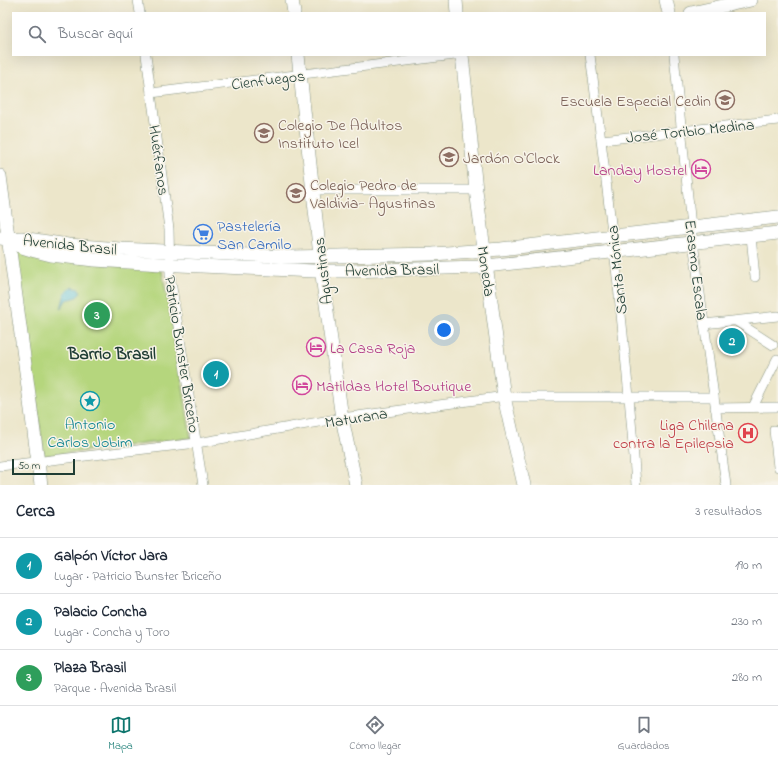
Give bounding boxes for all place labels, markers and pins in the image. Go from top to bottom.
school or university icon: Escuela Especial Cedin [714,89,736,111]
place label: Escuela Especial Cedin [560,90,711,114]
place label: Colegio De Adultos Instituto Icel [278,114,402,156]
school or university icon: Colegio De Adultos Instituto Icel [253,122,275,144]
school or university icon: Jardón O'Clock [438,146,460,168]
place label: Jardón O'Clock [463,147,561,171]
hotel icon: Landay Hostel [690,158,712,180]
place label: Landay Hostel [593,159,687,183]
place label: Colegio Pedro de Valdivia- Agustinas [309,174,436,216]
school or university icon: Colegio Pedro de Valdivia- Agustinas [285,182,307,204]
place label: Pastelería San Camilo [217,215,292,257]
supermarket icon: Pastelería San Camilo [192,223,214,245]
pin: 3 [84,300,110,330]
pin: 2 [719,326,745,356]
hotel icon: La Casa Roja [305,336,327,358]
place label: La Casa Roja [330,337,415,361]
pin: 1 [203,359,229,389]
hotel icon: Matildas Hotel Boutique [291,374,313,396]
place label: Matildas Hotel Boutique [316,375,472,399]
place icon: Antonio Carlos Jobim [79,390,101,412]
place label: Antonio Carlos Jobim [48,413,132,455]
place label: Liga Chilena contra la Epilepsia [613,414,734,456]
hospital icon: Liga Chilena contra la Epilepsia [737,422,759,444]

